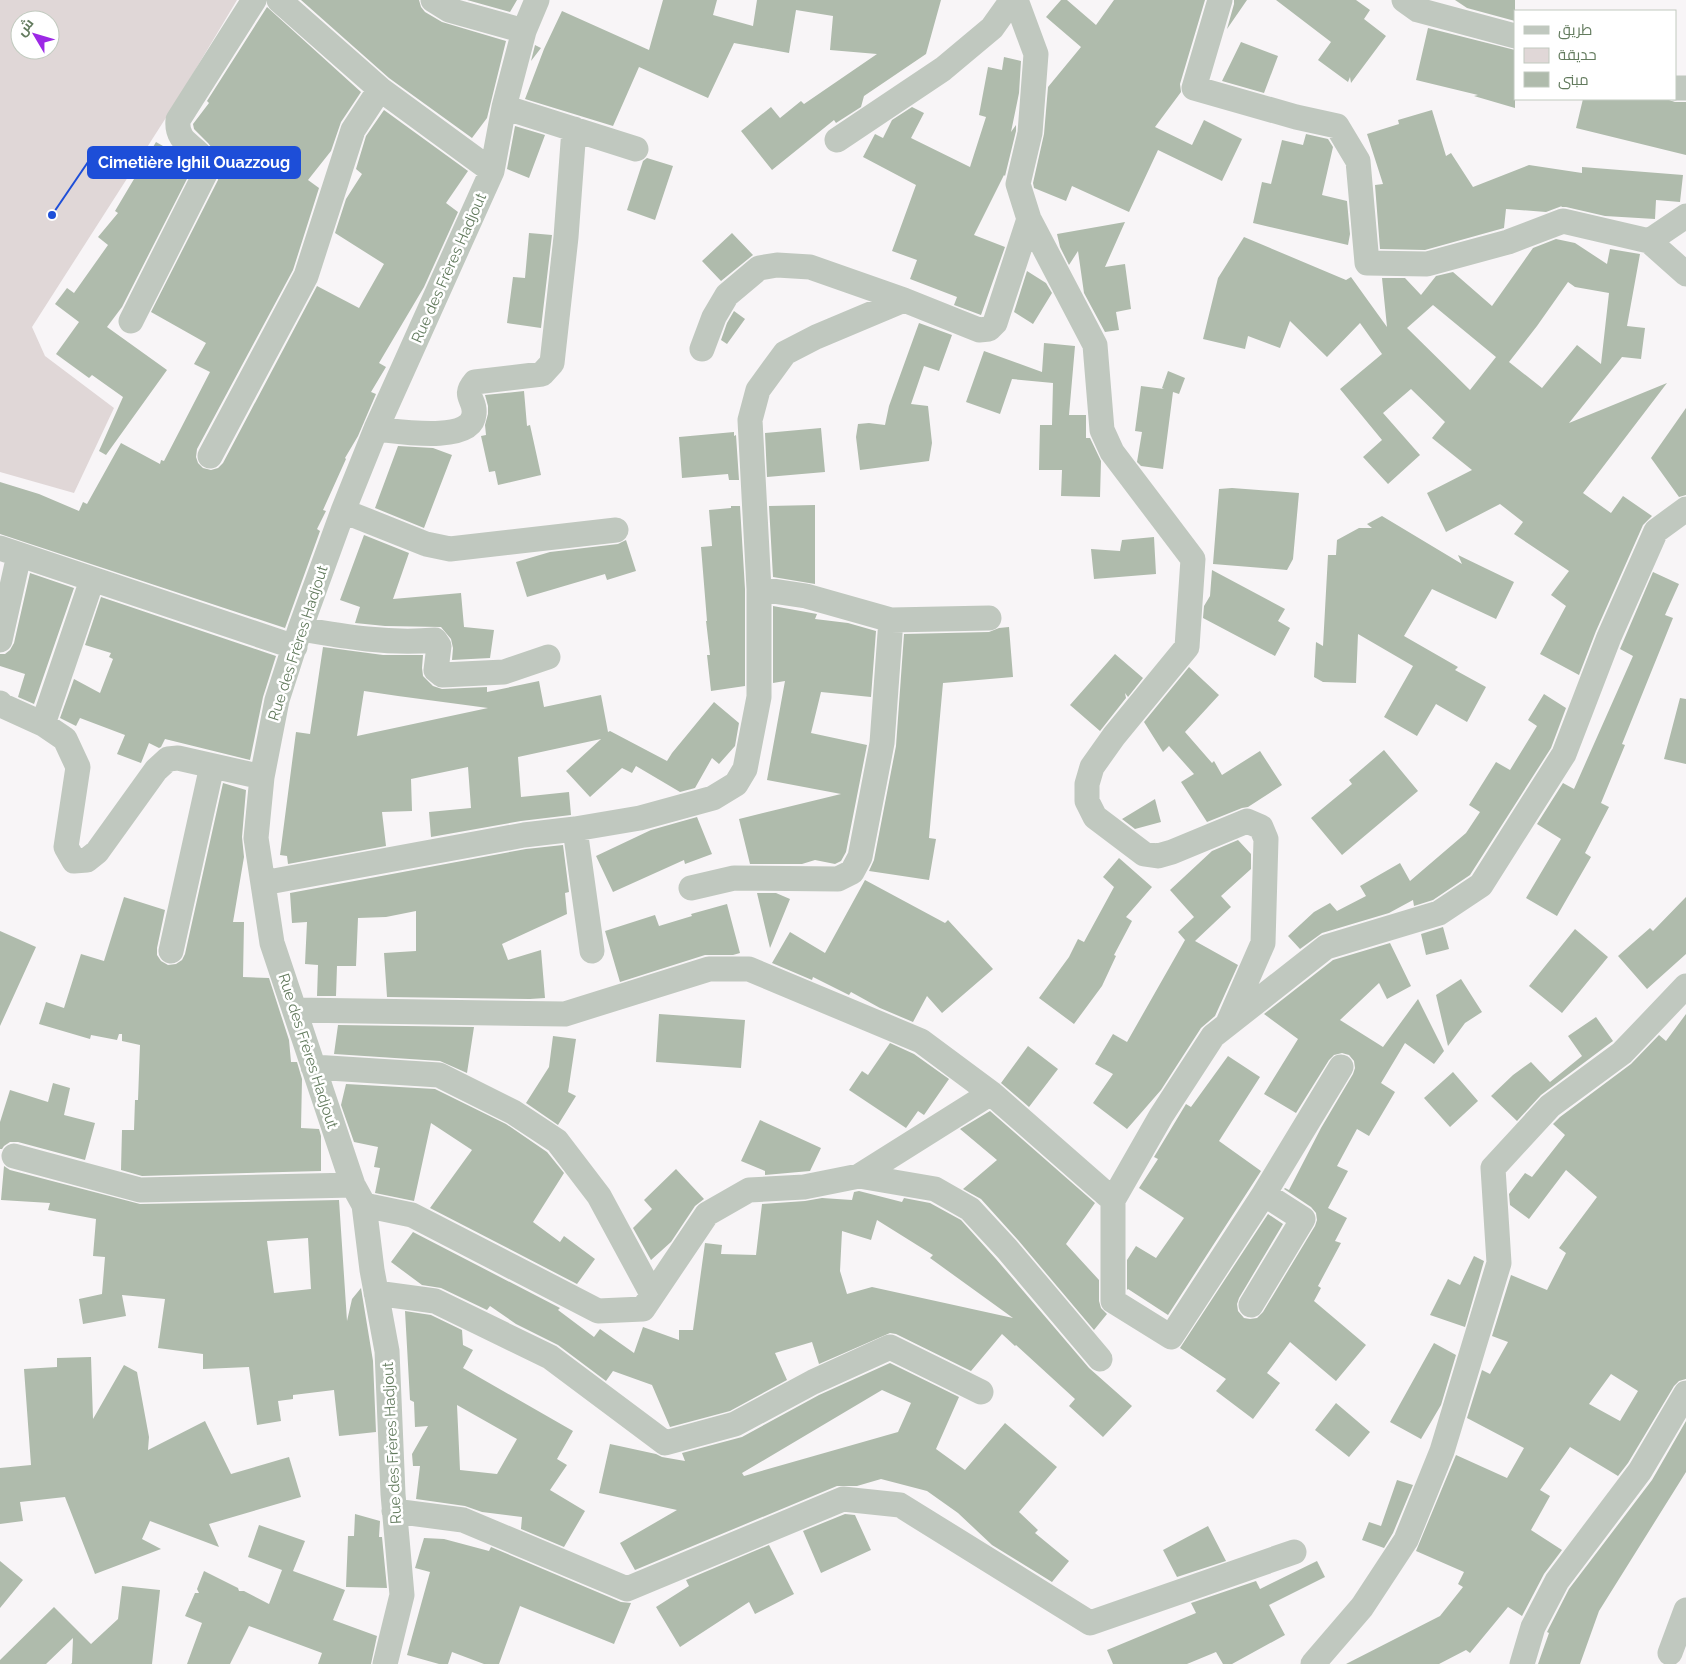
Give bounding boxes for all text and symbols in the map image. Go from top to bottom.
north arrow [10,10,60,60]
legend [1514,10,1676,100]
text: ش [13,15,37,40]
text: طريق [1558,21,1592,40]
text: حديقة [1558,46,1597,64]
text: مبنى [1558,71,1589,90]
callout: Cimetière Ighil Ouazzoug [88,147,300,178]
text: Cimetière Ighil Ouazzoug [98,153,290,172]
street label: Rue des Frères Hadjout [408,190,490,346]
street label: Rue des Frères Hadjout [264,563,332,723]
street label: Rue des Frères Hadjout [274,971,342,1131]
street label: Rue des Frères Hadjout [379,1362,405,1524]

